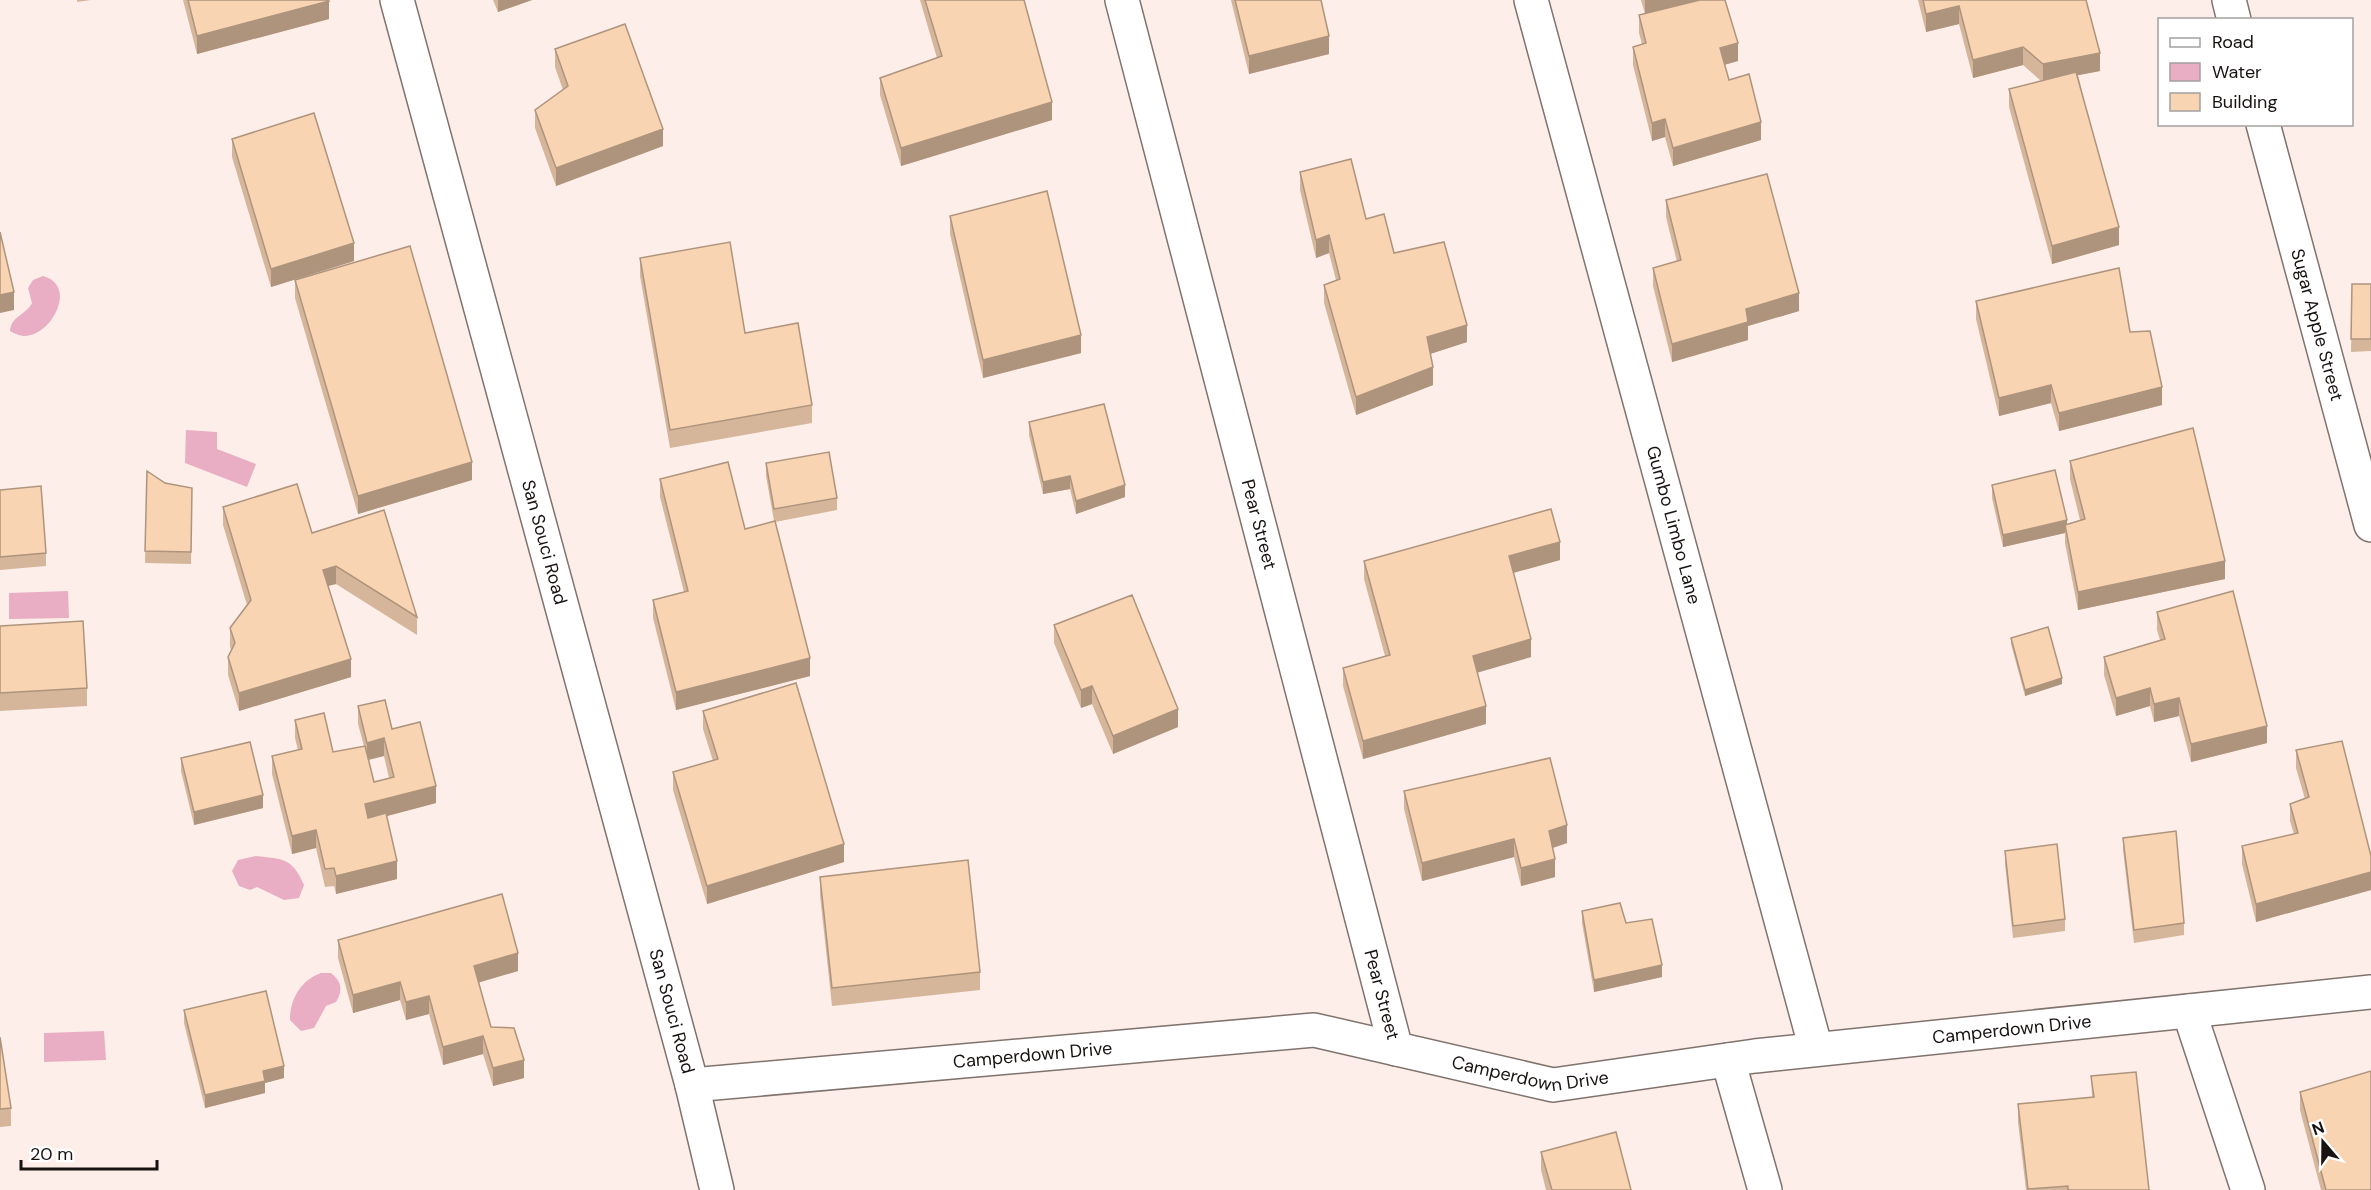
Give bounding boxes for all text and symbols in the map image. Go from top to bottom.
legend [2158,18,2353,126]
text: Road [2212,30,2254,54]
text: Water [2212,60,2262,84]
text: Building [2212,90,2277,114]
street label: Sugar Apple Street [2285,246,2349,404]
street label: Gumbo Limbo Lane [1641,443,1707,607]
street label: San Souci Road [516,477,573,607]
street label: Pear Street [1236,477,1282,572]
street label: San Souci Road [644,946,700,1076]
street label: Pear Street [1359,947,1405,1042]
street label: Camperdown Drive [1931,1009,2093,1050]
street label: Camperdown Drive [952,1036,1113,1074]
street label: Camperdown Drive [1449,1050,1610,1097]
north arrow [2293,1112,2353,1172]
text: N [2309,1117,2327,1140]
scale bar [21,1133,158,1171]
text: 20 m [30,1142,73,1166]

